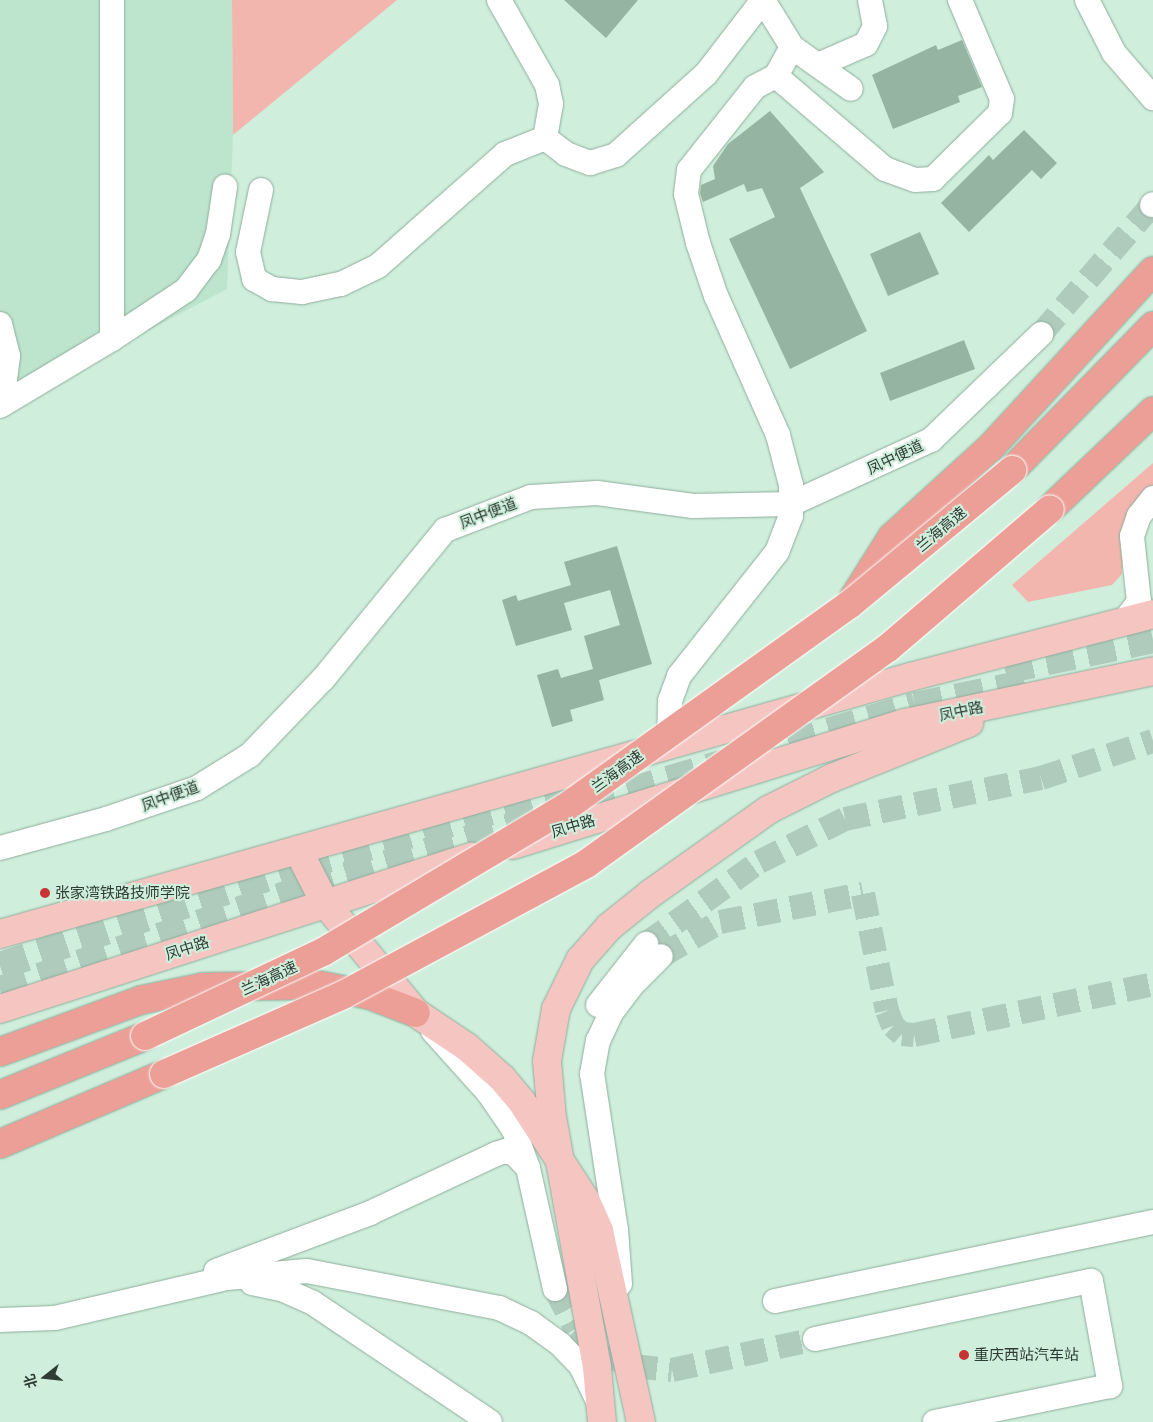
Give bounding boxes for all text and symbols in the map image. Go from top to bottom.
street label: 凤中便道 [864,436,926,478]
street label: 凤中便道 [457,494,519,532]
street label: 兰海高速 [912,503,970,555]
street label: 凤中路 [937,698,985,724]
street label: 兰海高速 [587,746,647,796]
street label: 凤中便道 [139,777,201,815]
street label: 凤中路 [549,811,597,841]
place label: 张家湾铁路技师学院 [55,884,190,902]
marker: 张家湾铁路技师学院 [39,887,51,899]
street label: 凤中路 [163,932,211,964]
street label: 兰海高速 [238,957,300,999]
place label: 重庆西站汽车站 [974,1346,1079,1364]
marker: 重庆西站汽车站 [958,1349,970,1361]
north arrow [20,1352,70,1402]
text: 北 [20,1372,40,1390]

